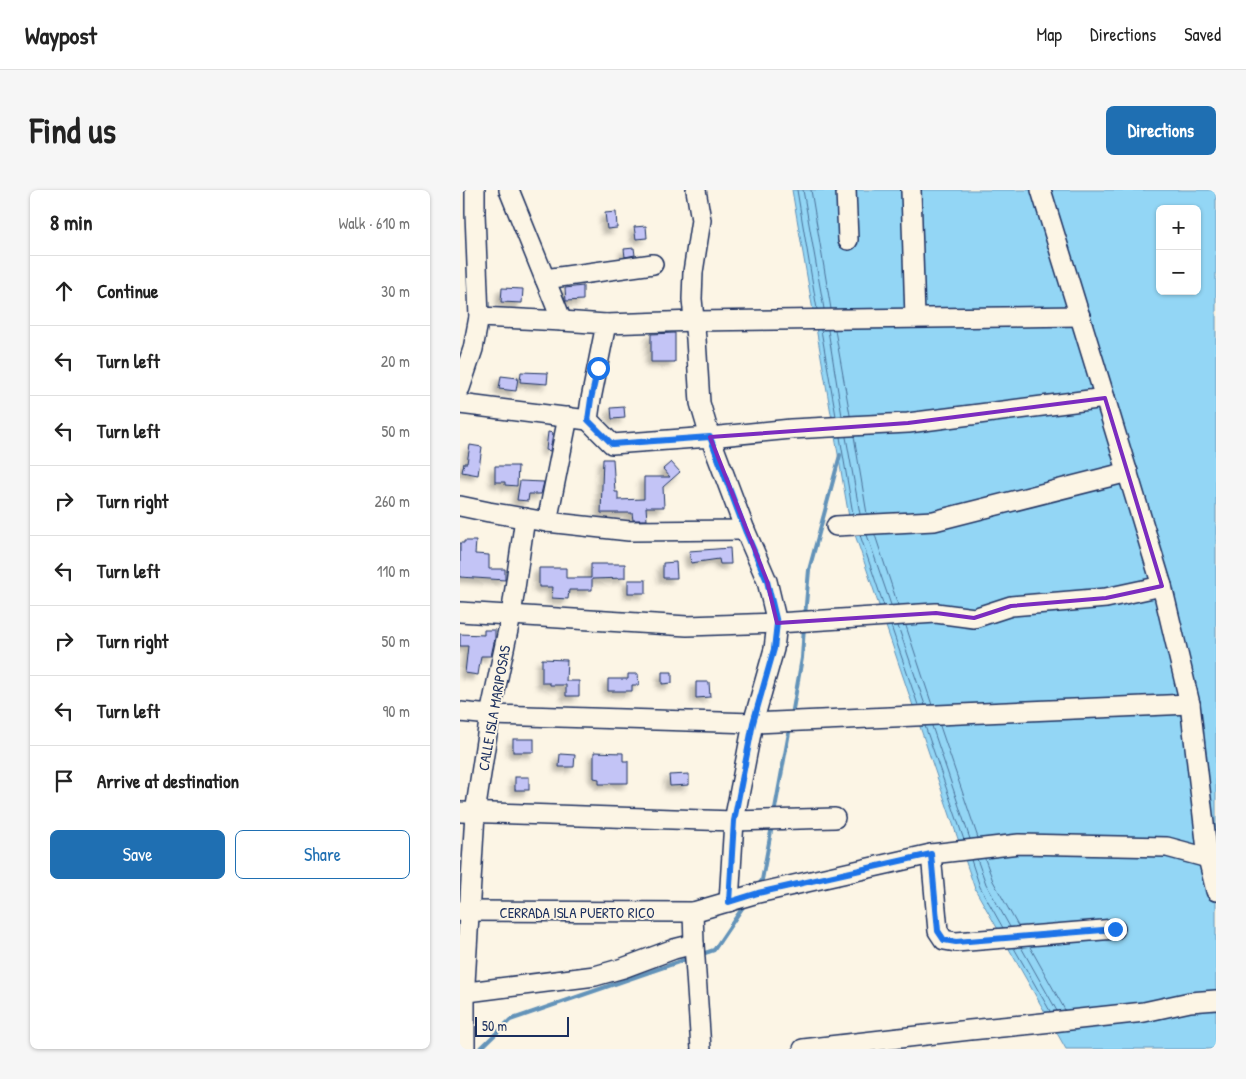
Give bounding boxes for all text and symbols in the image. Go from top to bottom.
text: Waypost [25,19,97,51]
text: Map [1037,22,1062,47]
text: Directions [1090,22,1156,47]
text: Saved [1184,22,1221,47]
button: Directions [1106,106,1216,155]
text: Find us [30,107,116,154]
map controls [1156,205,1201,295]
button: + [1156,205,1201,250]
text: 8 min [50,208,92,237]
text: Walk · 610 m [338,212,410,234]
button: − [1156,250,1201,295]
icon: ahead [50,277,78,305]
text: Continue [97,278,158,304]
text: 30 m [381,280,410,302]
icon: left [50,347,78,375]
text: Turn left [97,348,160,374]
text: 20 m [381,350,410,372]
route start [587,357,610,380]
icon: left [50,417,78,445]
text: Turn left [97,418,160,444]
text: 50 m [382,420,410,442]
icon: right [50,487,78,515]
text: Turn right [97,488,168,514]
text: 260 m [374,490,410,512]
icon: left [50,557,78,585]
text: Turn left [97,558,160,584]
text: 110 m [377,560,410,582]
icon: right [50,627,78,655]
text: Turn right [97,628,168,654]
text: 50 m [382,630,410,652]
street label: CALLE ISLA MARIPOSAS [473,644,515,772]
icon: left [50,697,78,725]
text: Turn left [97,698,160,724]
text: 90 m [382,700,410,722]
icon: arrive [50,767,78,795]
text: Arrive at destination [97,768,239,794]
button: Save [50,830,225,879]
button: Share [235,830,410,879]
street label: CERRADA ISLA PUERTO RICO [499,902,655,923]
route end [1104,918,1127,941]
scale bar [475,1014,569,1037]
text: 50 m [482,1016,507,1035]

